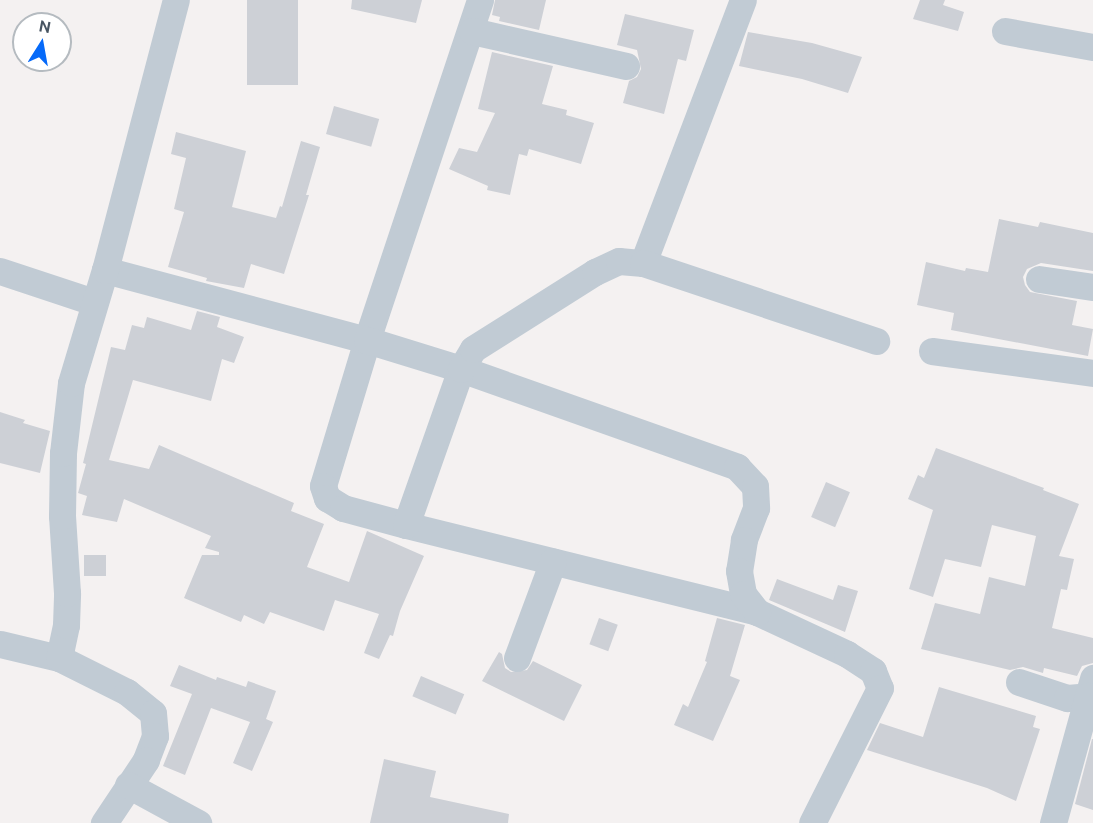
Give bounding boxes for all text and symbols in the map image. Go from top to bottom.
north arrow [12,12,72,72]
text: N [37,16,53,36]

